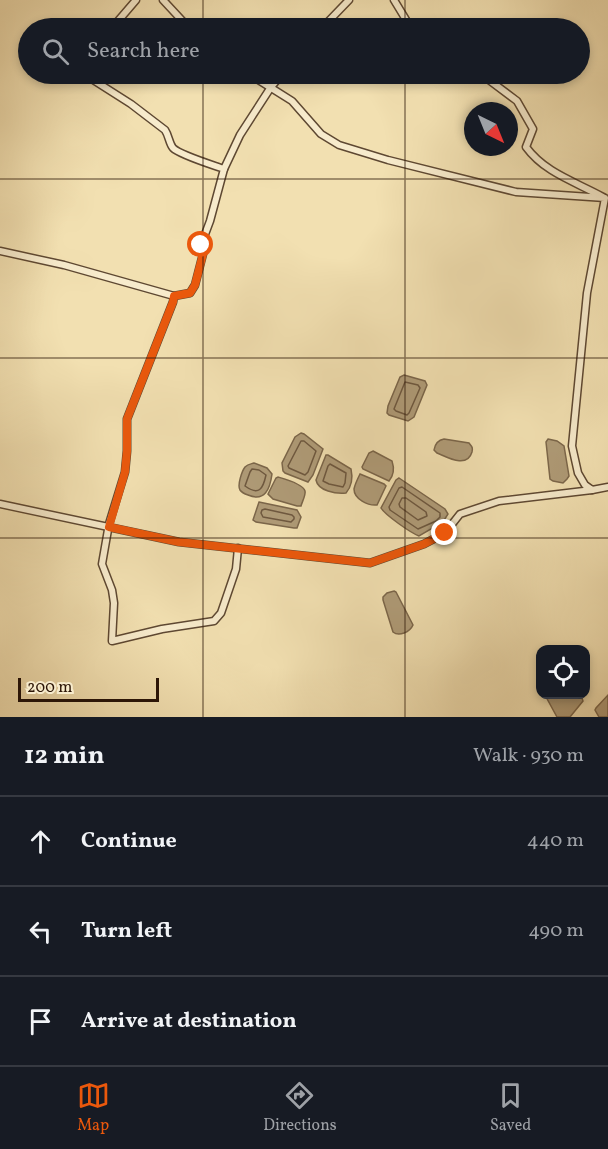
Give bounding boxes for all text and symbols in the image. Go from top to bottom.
search box [18,18,590,84]
icon: search [39,35,72,68]
text: Search here [87,36,200,67]
north arrow [464,102,518,156]
route start [187,231,213,257]
route end [431,519,457,545]
map controls [536,645,590,699]
button: locate [536,645,590,699]
scale bar [18,675,159,702]
text: 200 m [27,677,72,699]
text: 12 min [24,738,105,774]
text: Walk · 930 m [473,742,584,770]
icon: ahead [24,825,57,858]
text: Continue [81,826,177,857]
text: 440 m [527,827,584,855]
icon: left [24,915,57,948]
text: Turn left [81,916,172,947]
text: 490 m [528,917,584,945]
icon: arrive [24,1005,57,1038]
text: Arrive at destination [81,1006,297,1037]
tab: Map [77,1079,110,1137]
tab: Directions [263,1079,337,1137]
tab: Saved [490,1079,531,1137]

